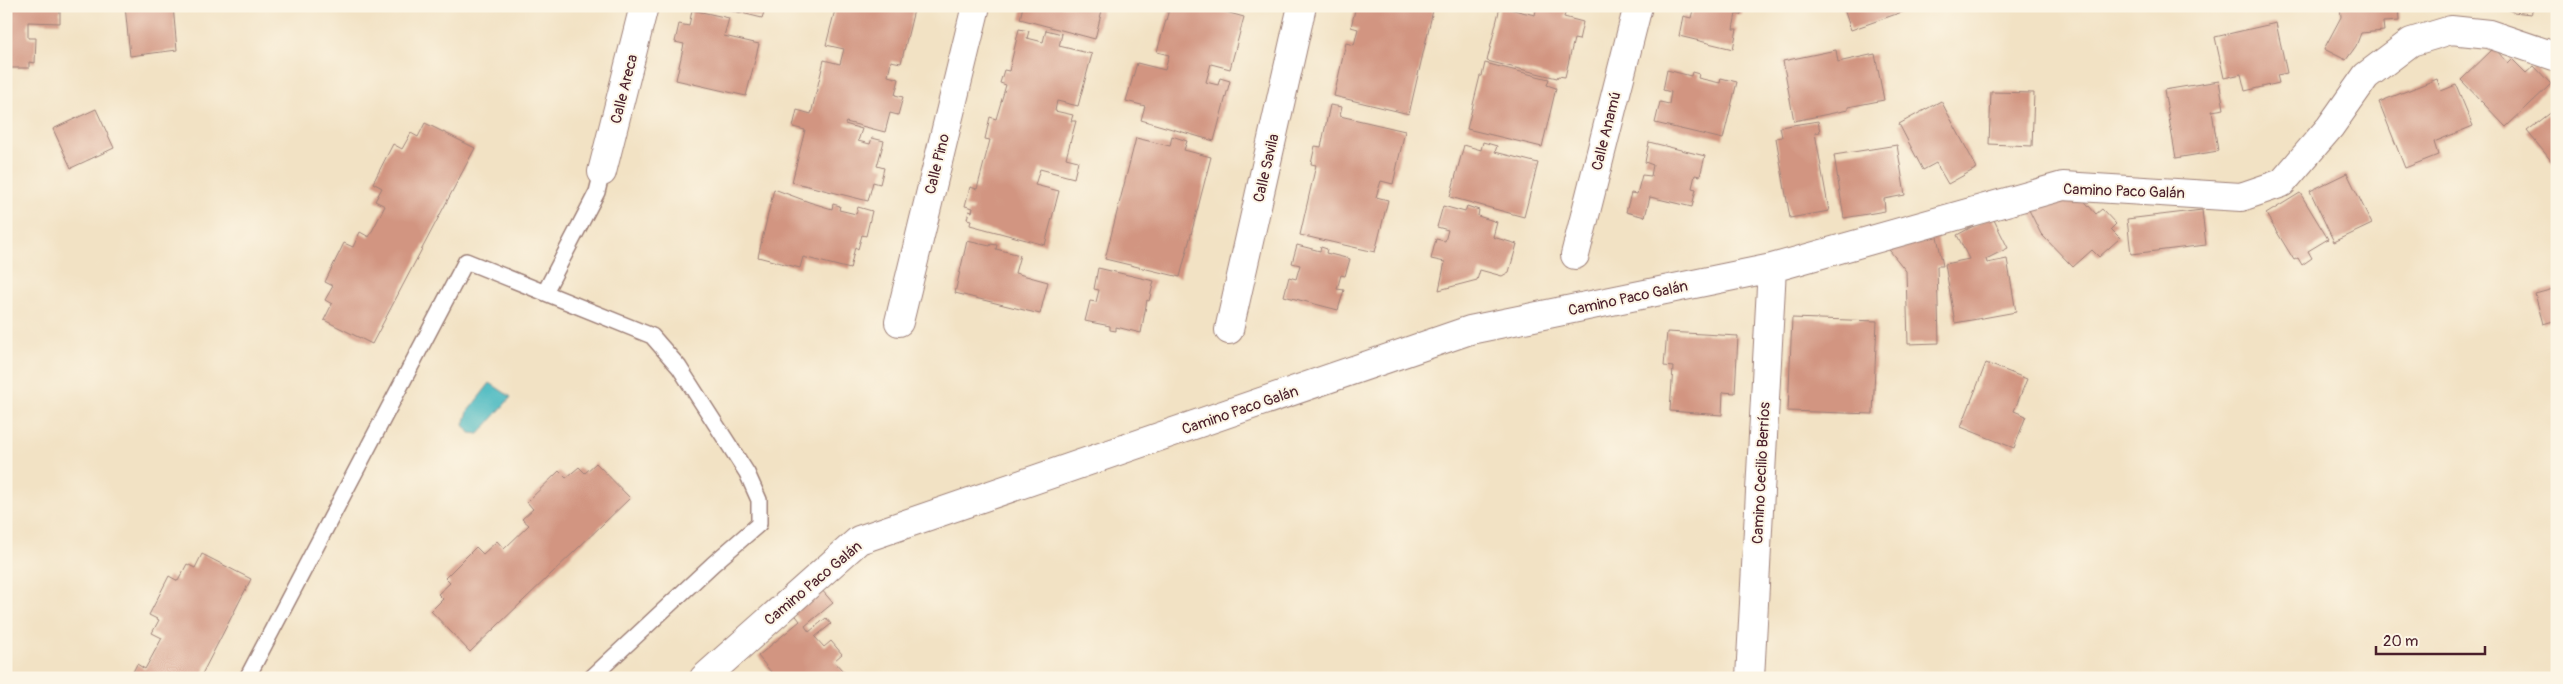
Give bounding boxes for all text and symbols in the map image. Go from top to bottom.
street label: Calle Areca [607,52,642,126]
street label: Calle Anamú [1588,90,1625,172]
street label: Calle Pino [921,132,954,196]
street label: Calle Savila [1249,132,1284,204]
street label: Camino Paco Galán [2063,180,2185,203]
street label: Camino Paco Galán [1567,277,1690,320]
street label: Camino Paco Galán [1180,382,1301,439]
street label: Camino Cecilio Berríos [1748,401,1775,545]
street label: Camino Paco Galán [761,537,866,630]
scale bar [2376,624,2484,656]
text: 20 m [2383,632,2418,651]

